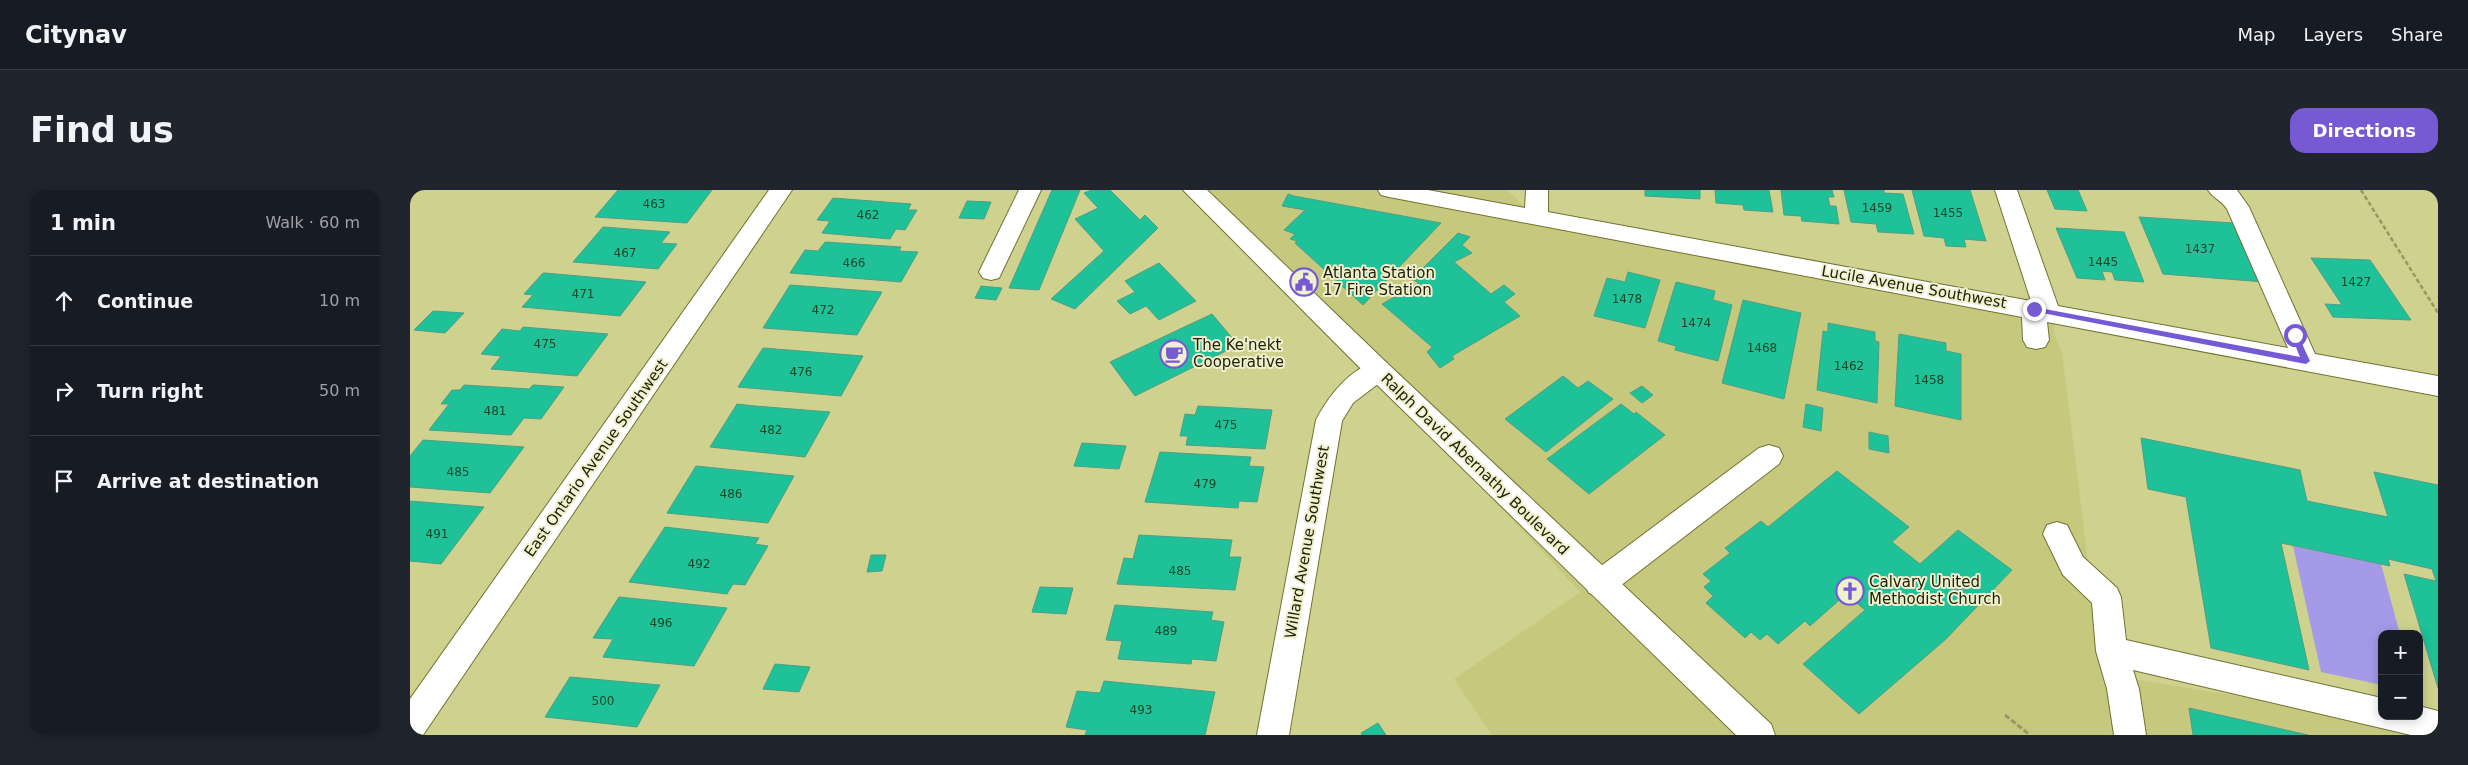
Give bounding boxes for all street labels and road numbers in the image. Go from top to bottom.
street label: Lucile Avenue Southwest [1820,262,2008,312]
street label: East Ontario Avenue Southwest [521,356,671,560]
street label: Ralph David Abernathy Boulevard [1377,369,1573,559]
street label: Willard Avenue Southwest [1281,444,1333,640]

